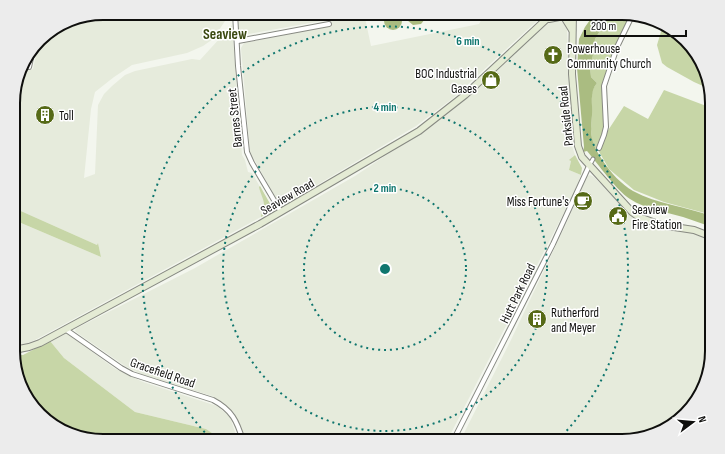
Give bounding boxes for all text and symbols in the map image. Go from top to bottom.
scale bar [585,12,686,38]
text: 200 m [591,19,617,34]
district label: Seaview [203,25,247,44]
text: 6 min [456,34,480,49]
place label: Powerhouse Community Church [567,41,651,72]
church icon: Powerhouse Community Church [542,44,564,66]
place label: BOC Industrial Gases [415,66,477,97]
shop icon: BOC Industrial Gases [480,69,502,91]
street label: Parkside Road [555,85,577,147]
street label: Barnes Street [224,87,246,148]
text: 4 min [373,100,397,115]
building icon: Toll [34,104,56,126]
place label: Toll [59,108,74,124]
street label: Seaview Road [258,175,317,219]
text: 2 min [374,181,396,196]
cafe icon: Miss Fortune's [572,190,594,212]
place label: Miss Fortune's [507,194,569,210]
place label: Seaview Fire Station [632,202,682,233]
public building icon: Seaview Fire Station [607,205,629,227]
street label: Hutt Park Road [497,261,539,326]
centre of rings [378,262,392,276]
place label: Rutherford and Meyer [551,305,599,336]
building icon: Rutherford and Meyer [526,308,548,330]
street label: Gracefield Road [128,354,197,392]
north arrow [673,402,713,442]
text: N [695,415,709,424]

